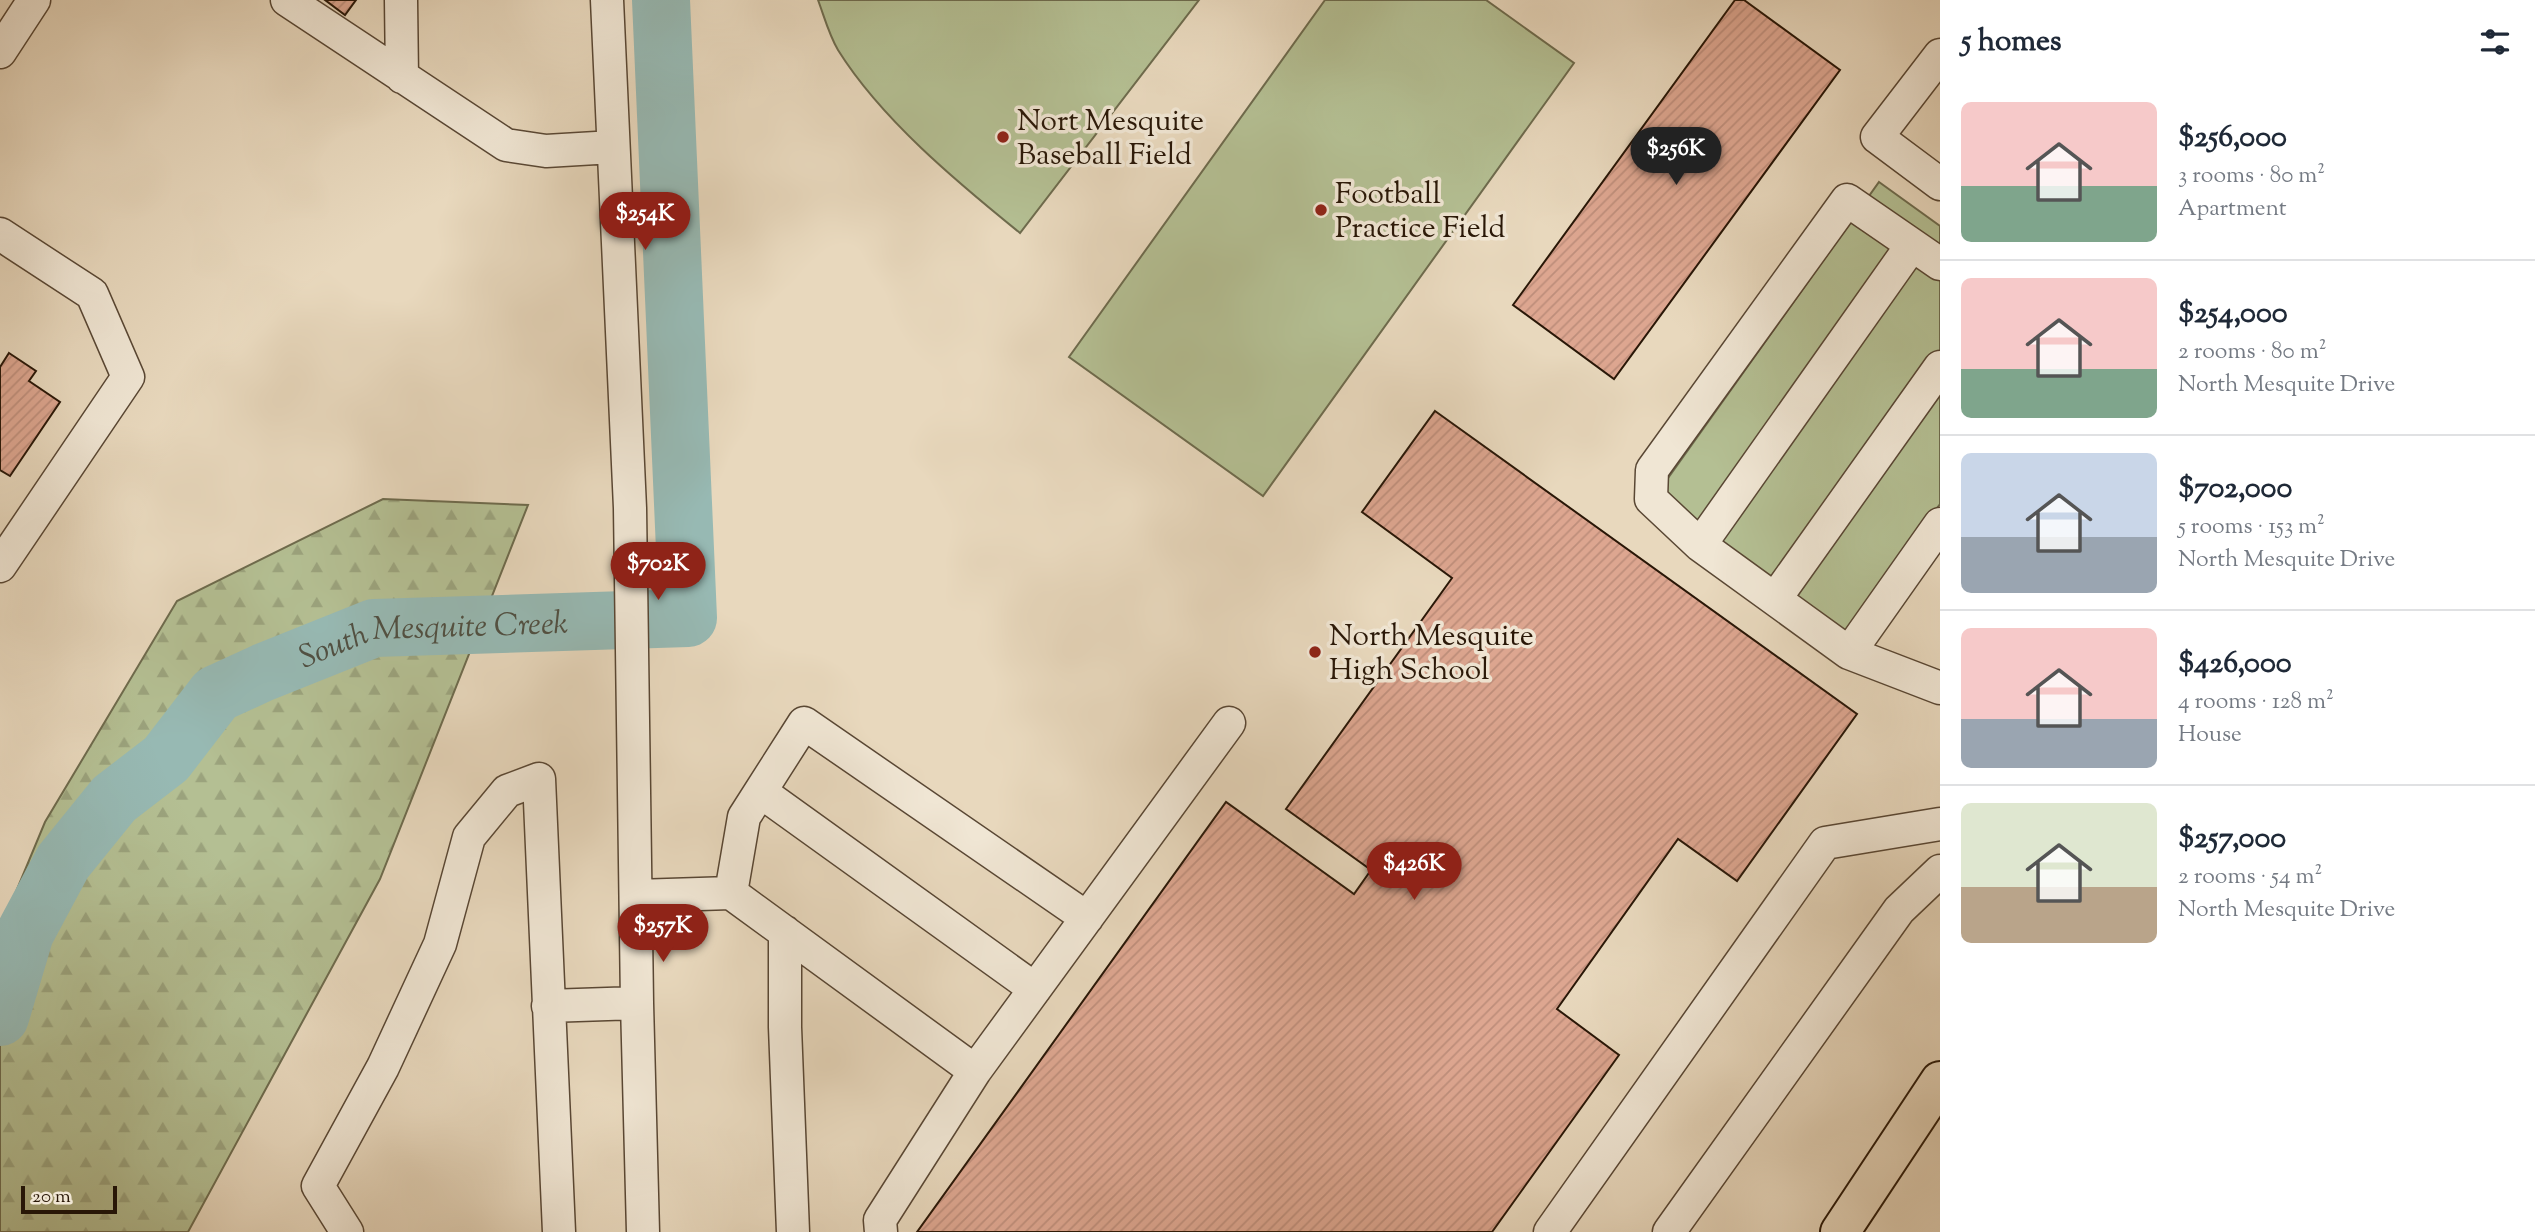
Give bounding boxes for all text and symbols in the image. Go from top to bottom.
text: 5 homes [1961,21,2062,64]
icon: filters [2476,23,2514,61]
place label: Nort Mesquite Baseball Field [1017,101,1204,178]
text: $256,000 [2178,117,2287,160]
pin: $256K [1627,128,1725,187]
marker: Nort Mesquite Baseball Field [995,129,1011,145]
icon: home [2017,130,2101,214]
text: $256K [1647,133,1705,166]
text: 3 rooms · 80 m² [2178,160,2325,193]
place label: Football Practice Field [1335,174,1506,251]
pin: $254K [596,192,694,252]
text: Apartment [2178,193,2287,226]
text: $254K [615,198,675,231]
marker: Football Practice Field [1313,202,1329,218]
text: $254,000 [2178,293,2288,336]
icon: home [2017,306,2101,390]
text: 2 rooms · 80 m² [2178,336,2326,369]
text: North Mesquite Drive [2178,369,2395,402]
text: $702,000 [2178,468,2292,511]
icon: home [2017,481,2101,565]
text: 5 rooms · 153 m² [2178,511,2325,544]
pin: $702K [609,542,707,602]
text: North Mesquite Drive [2178,544,2395,577]
text: $702K [627,548,689,581]
water label: South Mesquite Creek [292,602,569,682]
place label: North Mesquite High School [1329,616,1534,693]
text: $426,000 [2178,643,2292,686]
marker: North Mesquite High School [1307,644,1323,660]
icon: home [2017,656,2101,740]
text: 4 rooms · 128 m² [2178,686,2334,719]
text: House [2178,719,2242,752]
text: $257,000 [2178,818,2286,861]
icon: home [2017,831,2101,915]
pin: $426K [1365,842,1463,902]
text: $426K [1383,848,1445,881]
text: 2 rooms · 54 m² [2178,861,2322,894]
text: North Mesquite Drive [2178,894,2395,927]
pin: $257K [614,904,712,964]
text: $257K [633,910,693,943]
scale bar [21,1183,117,1215]
text: 20 m [32,1184,71,1211]

